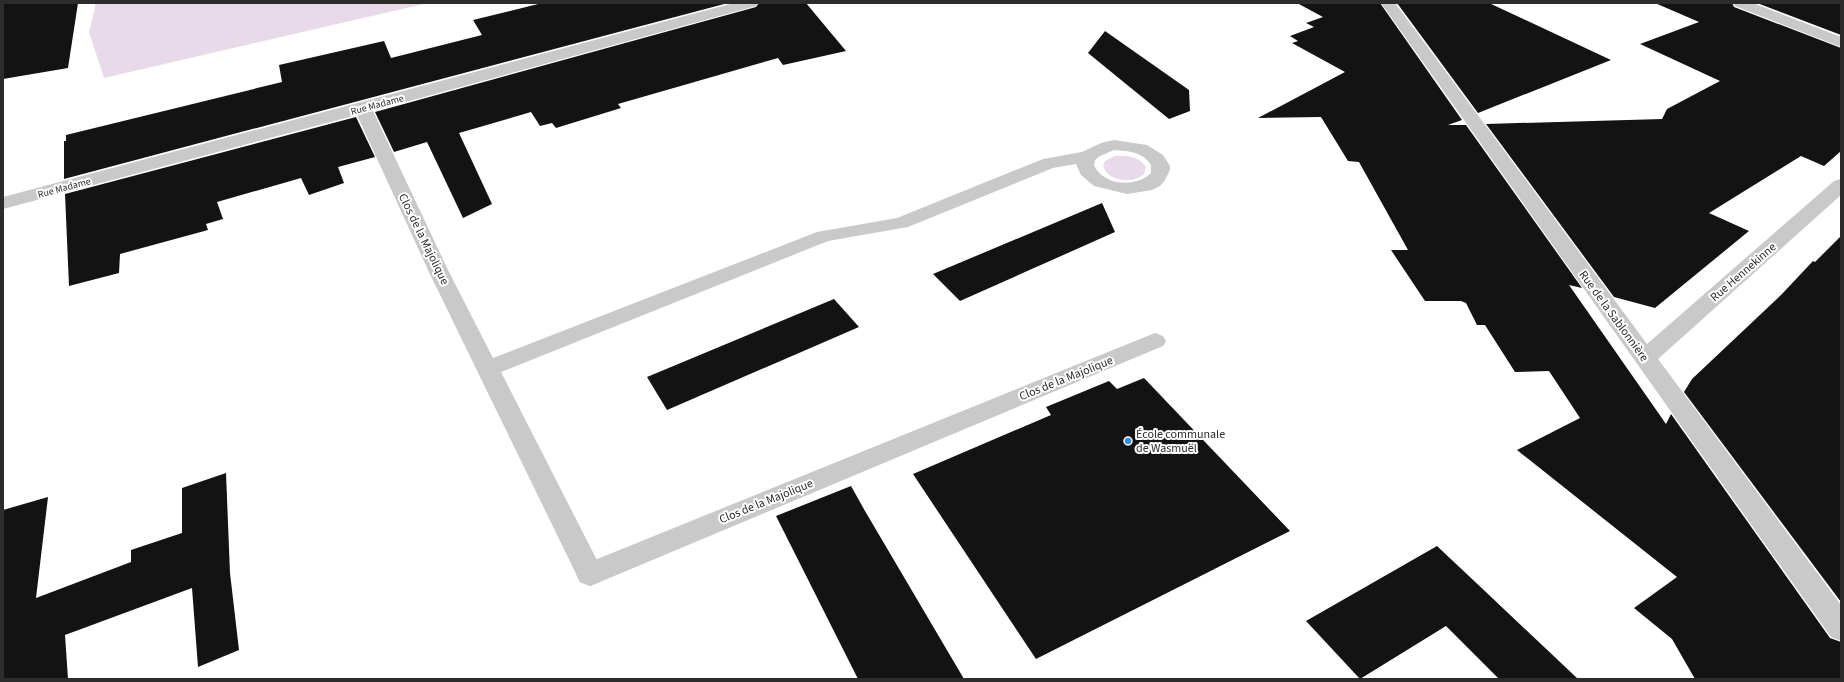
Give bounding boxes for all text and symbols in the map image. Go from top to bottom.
street label: Rue Madame [349,91,405,119]
street label: Rue Madame [36,174,92,202]
street label: Clos de la Majolique [394,191,453,288]
street label: Rue Hennekinne [1707,239,1780,306]
street label: Rue de la Sablonnière [1575,267,1653,365]
street label: Clos de la Majolique [1017,352,1116,405]
place label: École communale de Wasmuël [1136,426,1225,457]
marker: École communale de Wasmuël [1123,436,1133,446]
street label: Clos de la Majolique [717,475,816,528]

